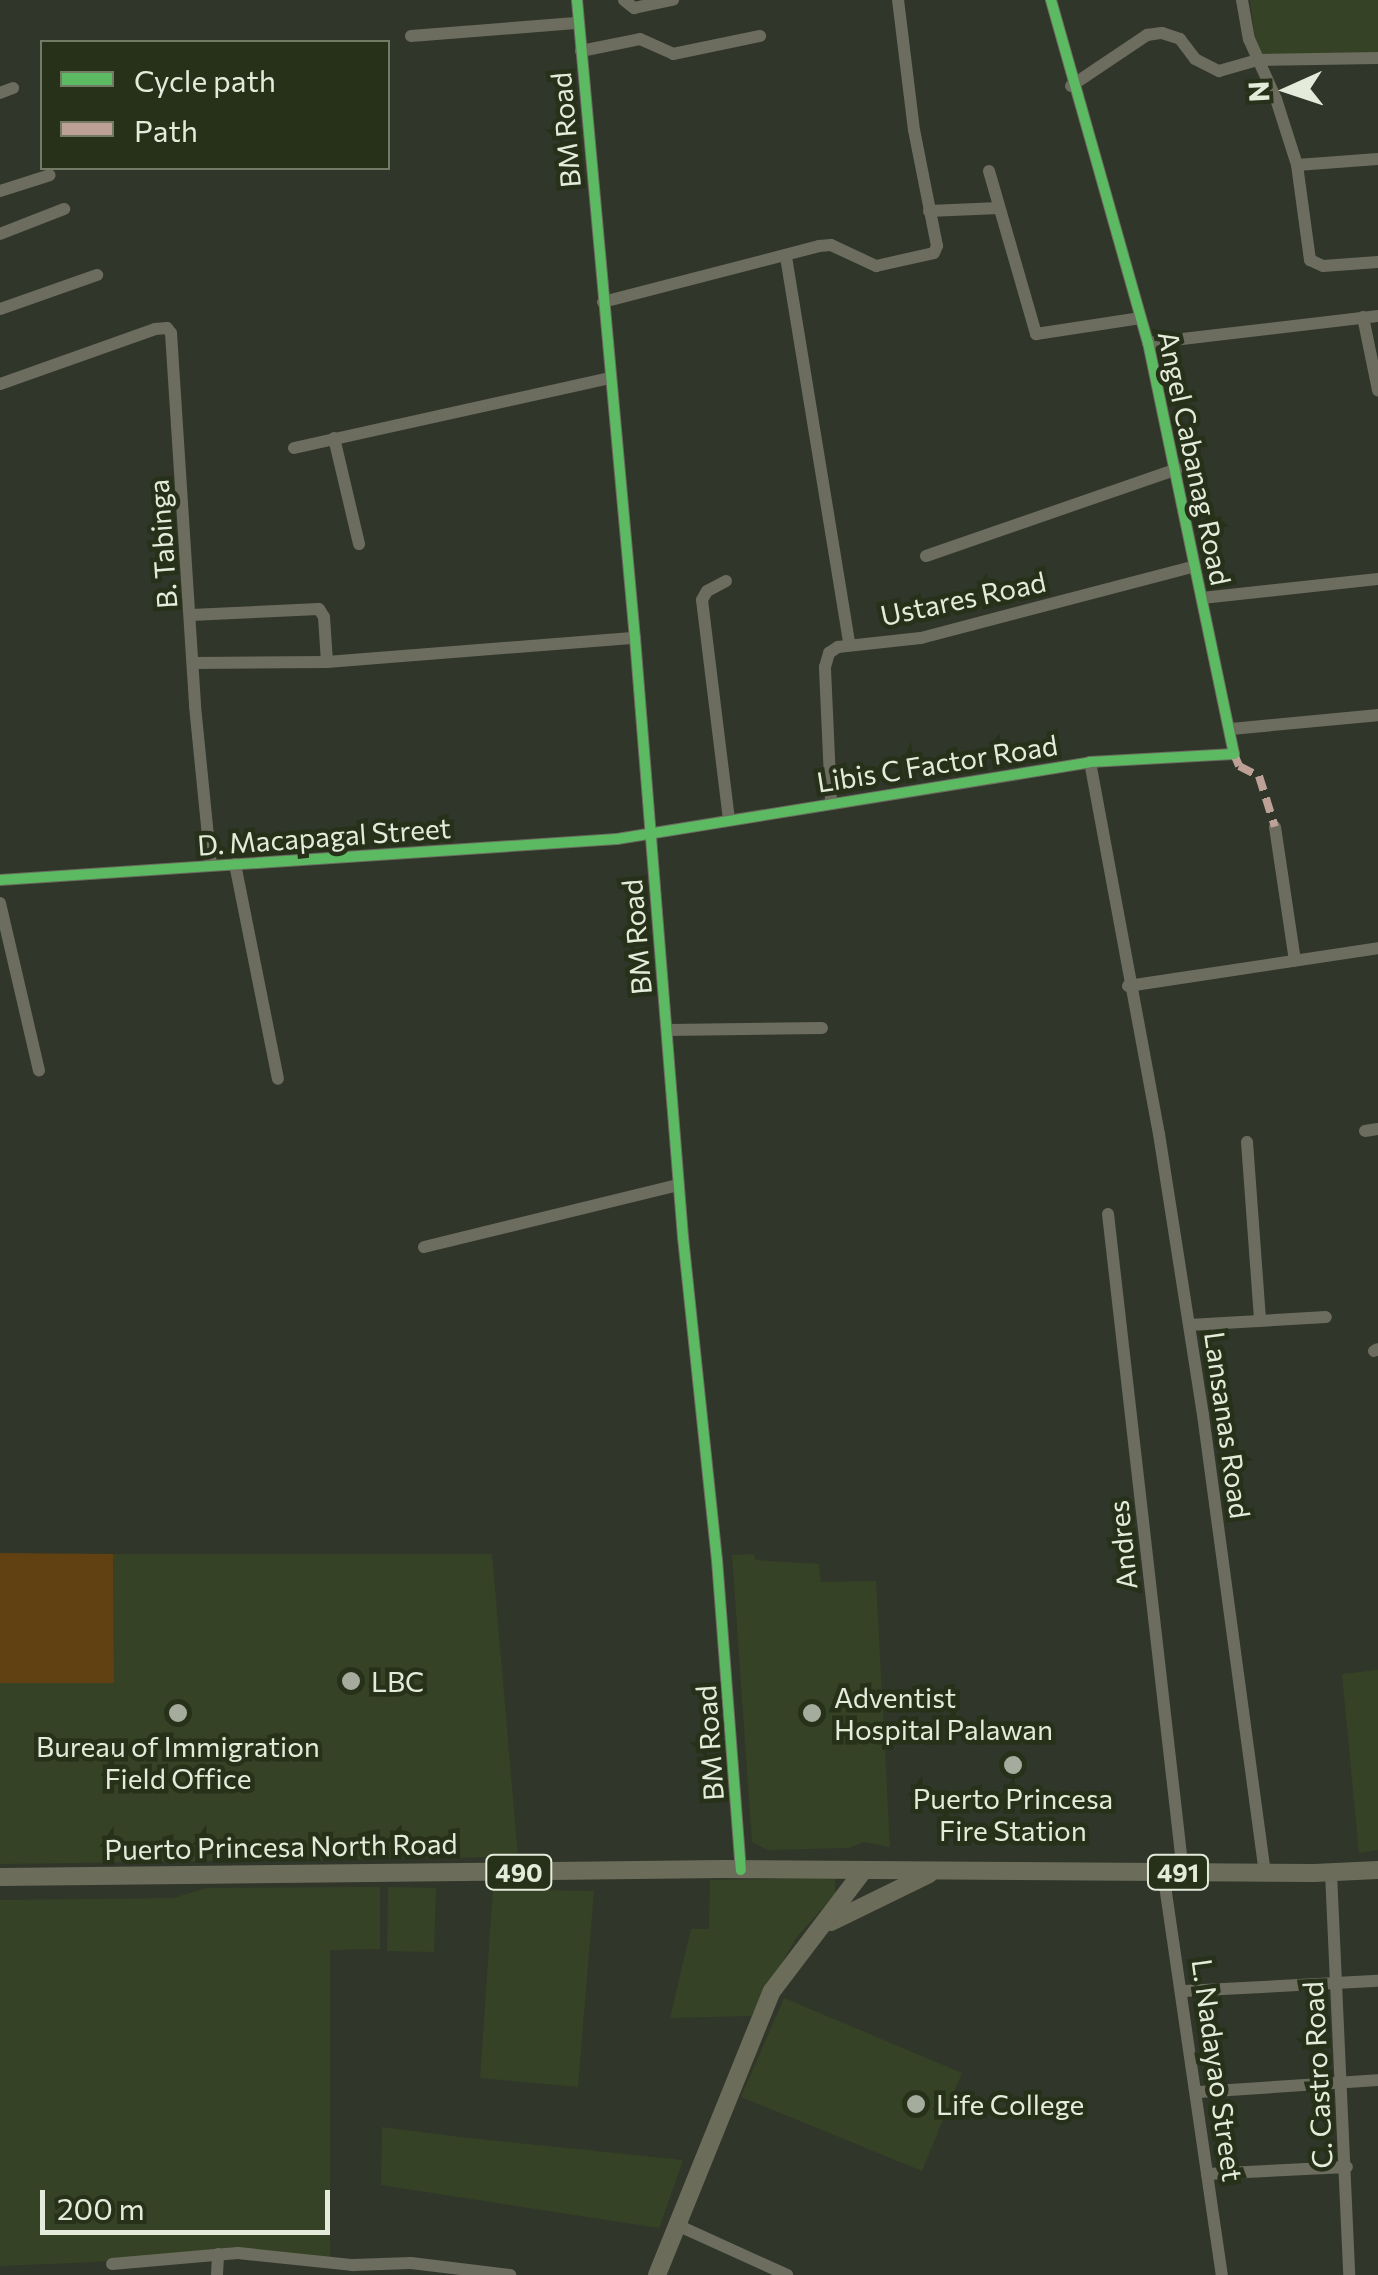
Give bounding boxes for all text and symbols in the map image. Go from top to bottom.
legend [40,40,390,170]
north arrow [1238,40,1338,140]
text: Cycle path [134,61,276,98]
street label: BM Road [543,71,587,189]
text: N [1241,80,1276,103]
text: Path [134,111,198,148]
street label: Angel Cabanag Road [1152,328,1238,588]
street label: B. Tabinga [141,478,183,610]
street label: Ustares Road [877,564,1049,632]
street label: Libis C Factor Road [814,727,1060,799]
street label: D. Macapagal Street [196,810,452,862]
street label: BM Road [614,878,658,996]
street label: Lansanas Road [1198,1329,1258,1521]
street label: Andres [1101,1499,1143,1591]
place label: LBC [371,1664,424,1698]
marker: LBC [340,1670,362,1692]
place label: Adventist Hospital Palawan [834,1680,1053,1746]
street label: BM Road [688,1684,730,1802]
marker: Adventist Hospital Palawan [799,1700,825,1726]
marker: Bureau of Immigration Field Office [167,1702,189,1724]
place label: Bureau of Immigration Field Office [36,1729,320,1795]
marker: Puerto Princesa Fire Station [1002,1754,1024,1776]
place label: Puerto Princesa Fire Station [913,1781,1113,1847]
street label: Puerto Princesa North Road [104,1826,458,1866]
road number: 490 [484,1852,554,1892]
road number: 491 [1146,1852,1210,1892]
street label: L. Nadayao Street [1186,1957,1250,2183]
street label: C. Castro Road [1295,1981,1339,2169]
place label: Life College [936,2087,1084,2121]
marker: Life College [905,2093,927,2115]
scale bar [45,2170,335,2232]
text: 200 m [57,2189,145,2226]

